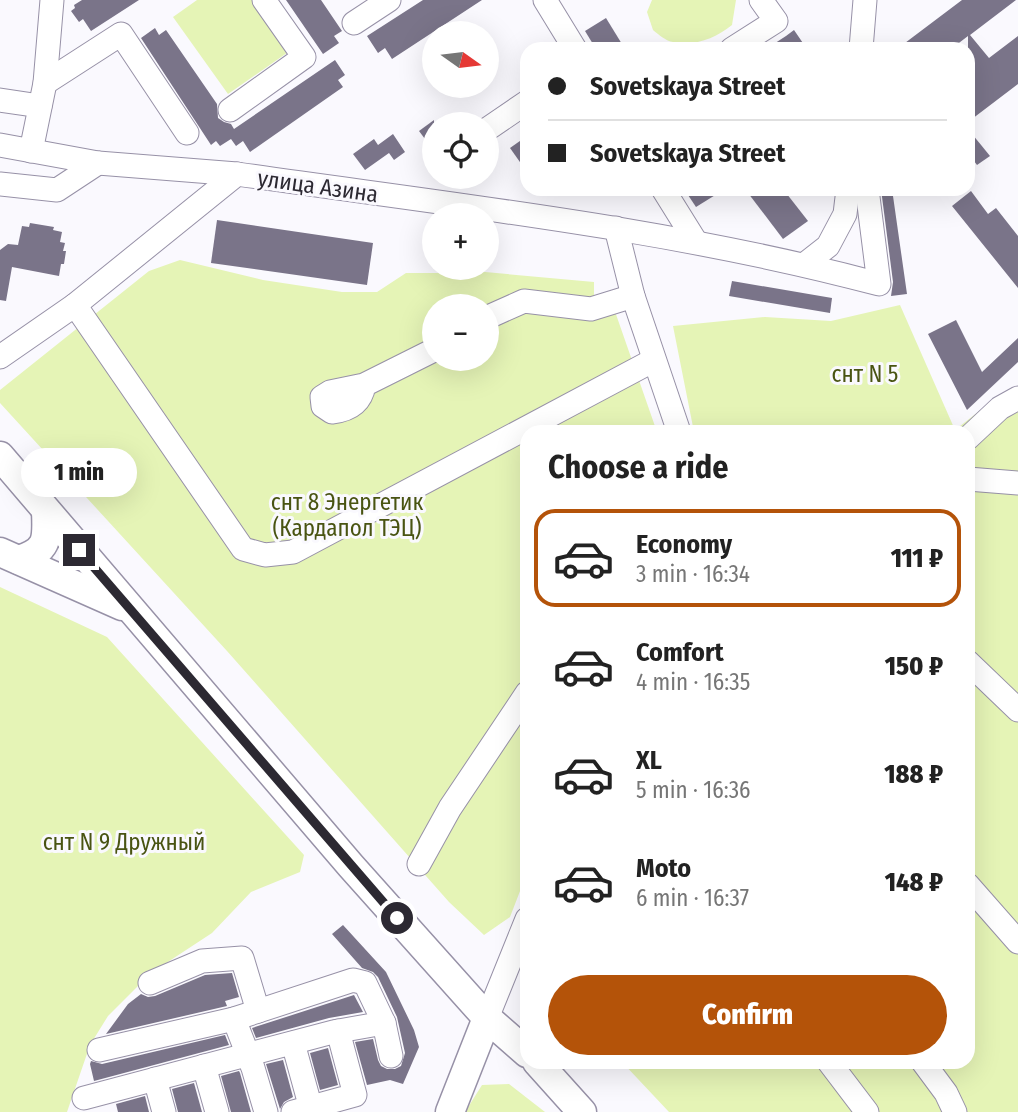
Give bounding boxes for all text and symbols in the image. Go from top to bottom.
north arrow [422,21,499,98]
map controls [422,21,499,371]
text: Sovetskaya Street [590,71,785,102]
button: locate [422,112,499,189]
text: Sovetskaya Street [590,138,785,169]
street label: улица Азина [256,164,380,208]
button: + [422,203,499,280]
button: − [422,294,499,371]
park label: снт N 5 [832,360,898,388]
callout: 1 min [21,448,137,498]
text: Choose a ride [548,448,729,486]
text: 1 min [54,458,104,486]
park label: снт 8 Энергетик (Кардапол ТЭЦ) [271,488,423,542]
icon: car [552,527,615,590]
text: Economy [636,529,732,560]
route end [63,534,95,566]
text: 111 ₽ [891,543,943,574]
text: 3 min · 16:34 [636,560,750,588]
icon: car [552,635,615,698]
text: Comfort [636,637,724,668]
text: 150 ₽ [885,651,943,682]
text: 4 min · 16:35 [636,668,750,696]
icon: car [552,743,615,806]
text: XL [636,745,662,776]
text: 188 ₽ [884,759,943,790]
text: 5 min · 16:36 [636,776,751,804]
park label: снт N 9 Дружный [43,828,205,856]
icon: car [552,851,615,914]
text: Moto [636,853,691,884]
text: 148 ₽ [885,867,943,898]
text: 6 min · 16:37 [636,884,749,912]
route start [381,902,413,934]
button: Confirm [548,975,947,1055]

